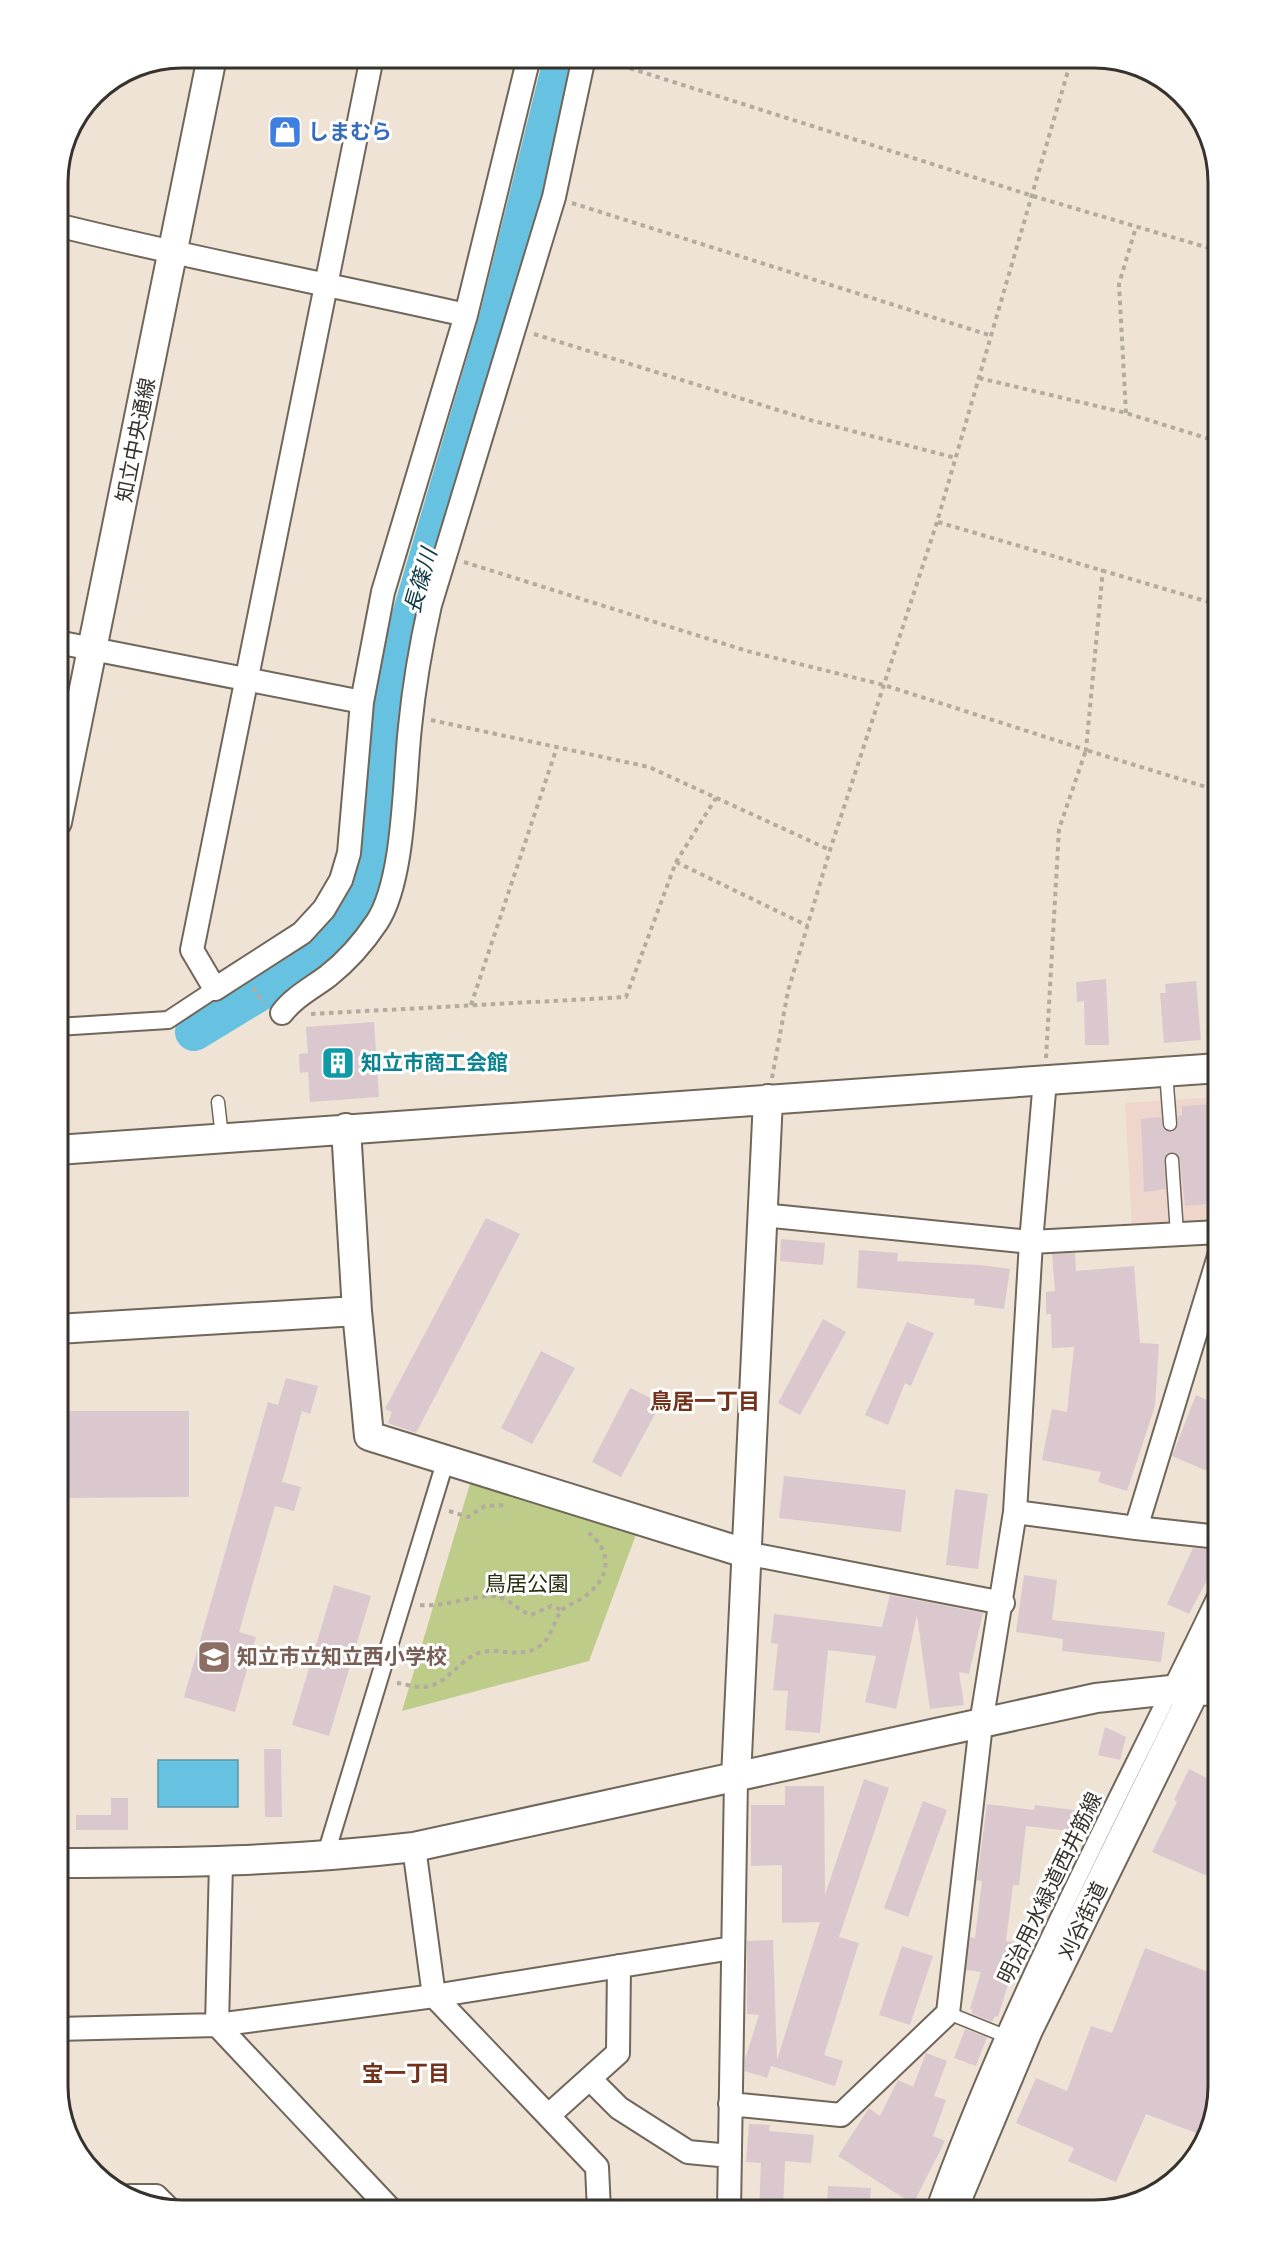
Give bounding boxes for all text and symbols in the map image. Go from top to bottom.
shop icon: しまむら [267,114,303,150]
place label: しまむら [308,120,392,144]
street label: 知立中央通線 [112,376,160,504]
water label: 長篠川 [399,544,443,616]
building icon: 知立市商工会館 [320,1045,356,1081]
place label: 知立市商工会館 [361,1051,508,1075]
district label: 鳥居一丁目 [650,1389,760,1415]
park label: 鳥居公園 [485,1572,569,1596]
school or university icon: 知立市立知立西小学校 [196,1639,232,1675]
place label: 知立市立知立西小学校 [237,1645,447,1669]
street label: 明治用水緑道西井筋線 [993,1788,1107,1988]
street label: 刈谷街道 [1054,1878,1112,1964]
district label: 宝一丁目 [362,2061,450,2087]

